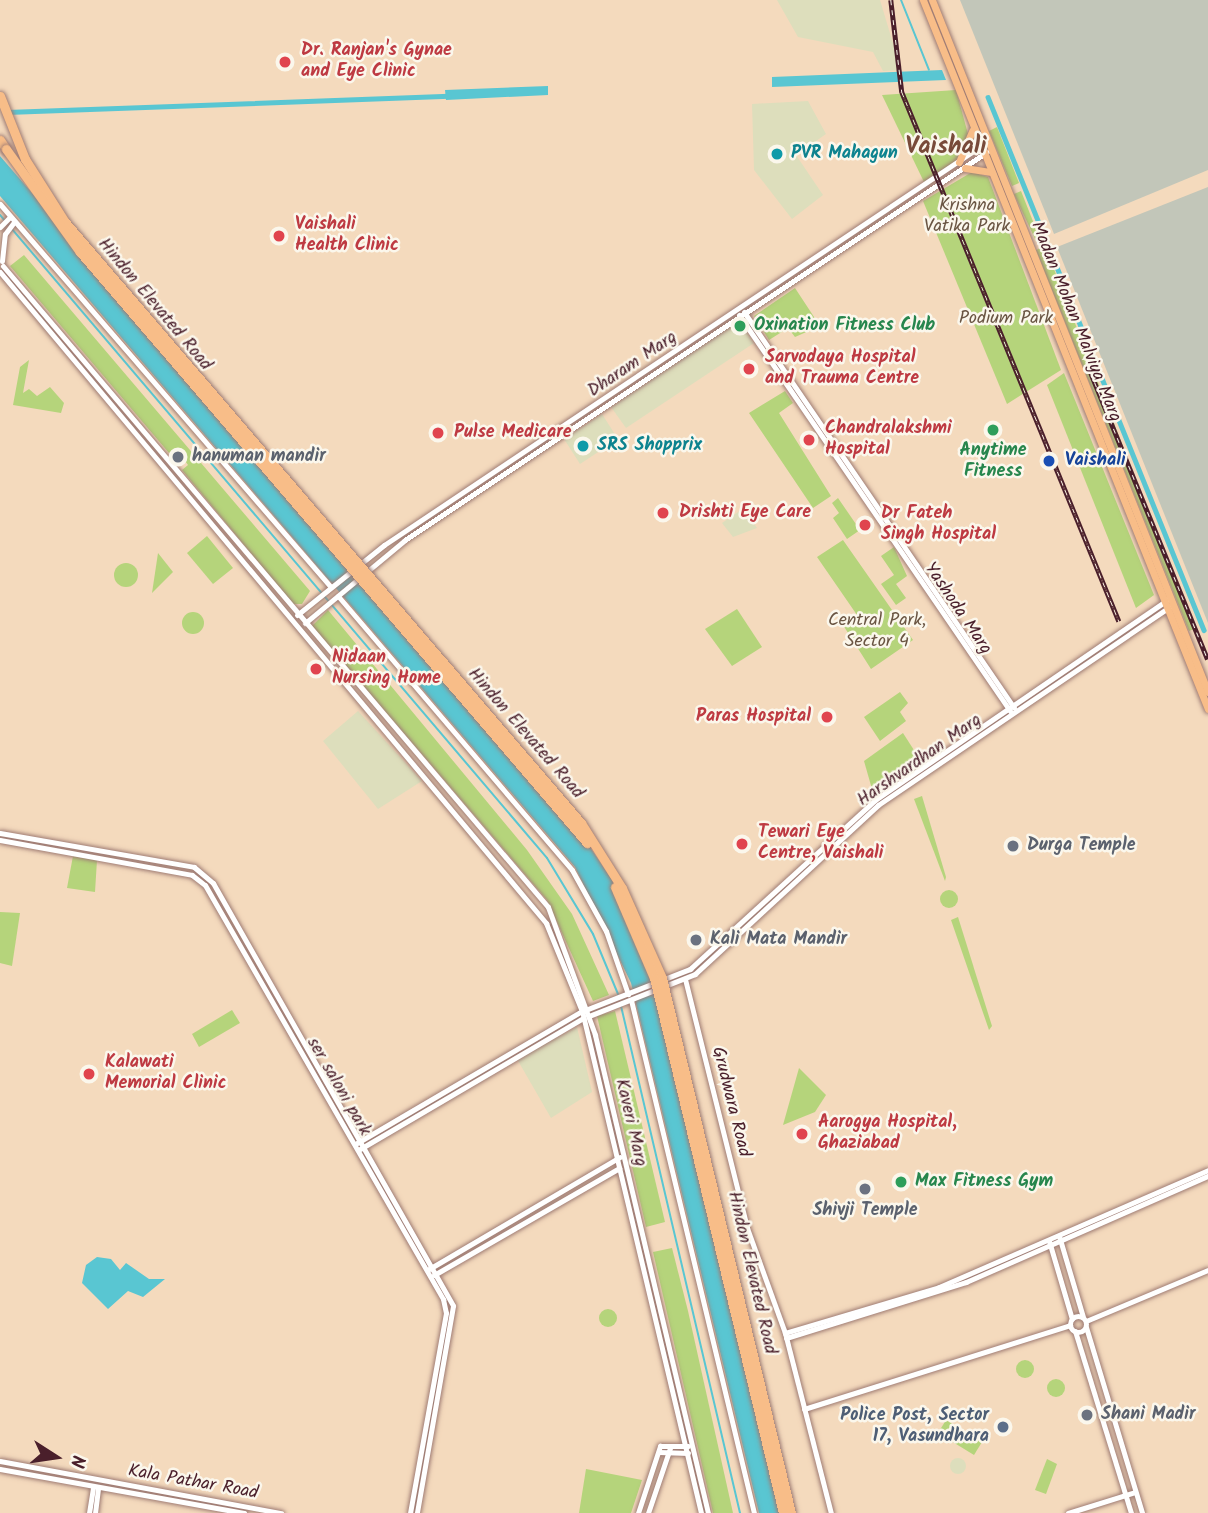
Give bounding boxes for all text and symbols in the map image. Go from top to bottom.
place label: Dr. Ranjan's Gynae and Eye Clinic [301,41,452,84]
marker: Dr. Ranjan's Gynae and Eye Clinic [275,52,295,72]
district label: Vaishali [906,133,986,161]
place label: PVR Mahagun [791,143,898,165]
marker: PVR Mahagun [769,146,785,162]
park label: Krishna Vatika Park [924,196,1010,238]
place label: Vaishali Health Clinic [295,215,399,258]
street label: Madan Mohan Malviya Marg [1025,219,1125,425]
marker: Vaishali Health Clinic [269,226,289,246]
street label: Hindon Elevated Road [92,234,216,376]
park label: Podium Park [959,308,1053,330]
place label: Oxination Fitness Club [754,315,935,337]
marker: Oxination Fitness Club [732,318,748,334]
street label: Dharam Marg [584,327,682,403]
place label: Sarvodaya Hospital and Trauma Centre [765,348,919,390]
marker: Sarvodaya Hospital and Trauma Centre [739,359,759,379]
place label: Chandralakshmi Hospital [825,419,952,462]
place label: Pulse Medicare [454,422,572,444]
marker: Anytime Fitness [985,422,1001,438]
marker: Pulse Medicare [428,423,448,443]
marker: Chandralakshmi Hospital [799,430,819,450]
place label: SRS Shopprix [597,435,702,457]
marker: SRS Shopprix [575,438,591,454]
place label: Anytime Fitness [960,441,1026,484]
place label: hanuman mandir [192,446,326,468]
marker: hanuman mandir [170,449,186,465]
place label: Vaishali [1065,450,1126,472]
marker: Vaishali [1039,451,1059,471]
place label: Drishti Eye Care [679,502,811,524]
marker: Drishti Eye Care [653,503,673,523]
place label: Dr Fateh Singh Hospital [881,504,996,546]
marker: Dr Fateh Singh Hospital [855,515,875,535]
street label: Yashoda Marg [918,559,996,659]
park label: Central Park, Sector 4 [828,611,926,654]
place label: Nidaan Nursing Home [332,648,441,690]
marker: Nidaan Nursing Home [306,659,326,679]
street label: Hindon Elevated Road [462,664,588,804]
place label: Paras Hospital [696,706,811,728]
marker: Paras Hospital [817,707,837,727]
street label: Harshvardhan Marg [854,710,986,812]
place label: Tewari Eye Centre, Vaishali [758,823,884,866]
marker: Tewari Eye Centre, Vaishali [732,834,752,854]
place label: Durga Temple [1027,835,1136,857]
marker: Durga Temple [1005,838,1021,854]
place label: Kali Mata Mandir [710,929,847,951]
marker: Kali Mata Mandir [688,932,704,948]
street label: ser saloni park [301,1034,375,1140]
street label: Grudwara Road [706,1045,754,1159]
place label: Kalawati Memorial Clinic [105,1053,226,1096]
marker: Kalawati Memorial Clinic [79,1064,99,1084]
street label: Kaveri Marg [609,1077,651,1169]
place label: Aarogya Hospital, Ghaziabad [818,1113,957,1156]
marker: Aarogya Hospital, Ghaziabad [792,1124,812,1144]
place label: Max Fitness Gym [915,1171,1053,1193]
marker: Max Fitness Gym [893,1174,909,1190]
marker: Shivji Temple [857,1181,873,1197]
street label: Hindon Elevated Road [722,1190,780,1356]
place label: Shivji Temple [812,1200,918,1222]
place label: Shani Madir [1101,1404,1196,1426]
place label: Police Post, Sector 17, Vasundhara [840,1406,989,1448]
marker: Shani Madir [1079,1407,1095,1423]
marker: Police Post, Sector 17, Vasundhara [995,1419,1011,1435]
north arrow [21,1422,91,1492]
text: N [61,1452,92,1470]
street label: Kala Pathar Road [126,1461,260,1505]

